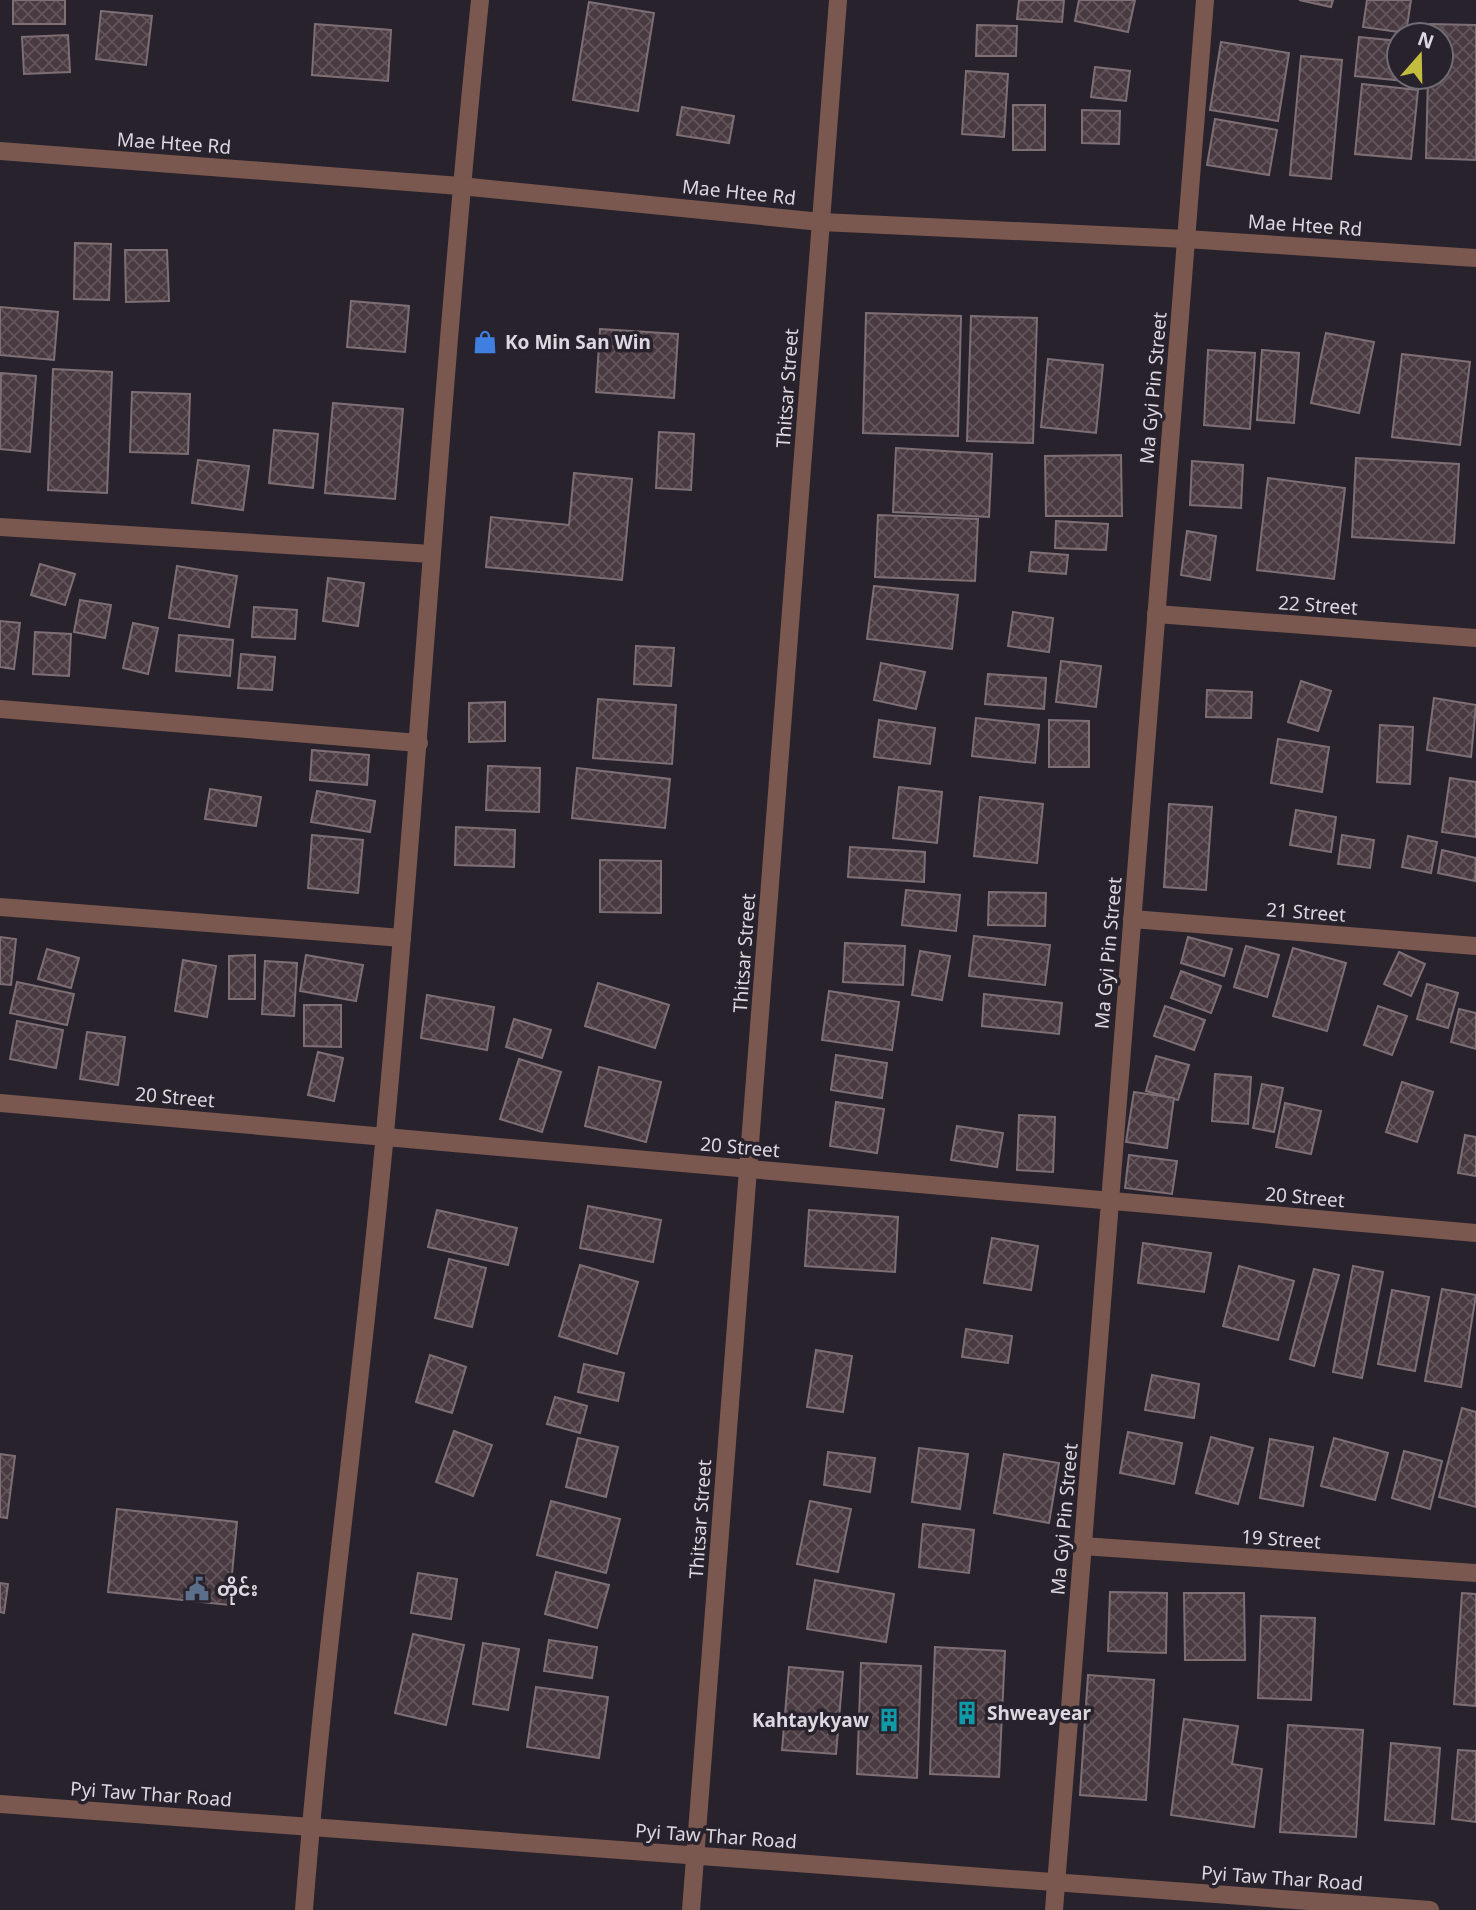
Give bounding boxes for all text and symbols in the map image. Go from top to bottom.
north arrow [1385,21,1455,91]
text: N [1414,25,1438,55]
street label: Mae Htee Rd [116,126,232,160]
street label: Mae Htee Rd [681,173,797,211]
street label: Mae Htee Rd [1247,208,1363,242]
street label: Ma Gyi Pin Street [1133,311,1173,465]
street label: Thitsar Street [770,327,804,449]
shop icon: Ko Min San Win [471,328,499,356]
place label: Ko Min San Win [505,329,651,355]
street label: 22 Street [1277,589,1359,621]
street label: Ma Gyi Pin Street [1088,876,1128,1030]
street label: Thitsar Street [727,892,761,1014]
street label: 21 Street [1265,896,1347,928]
street label: 20 Street [134,1081,216,1113]
street label: 20 Street [699,1131,781,1163]
street label: 20 Street [1264,1181,1346,1213]
street label: Ma Gyi Pin Street [1044,1442,1084,1596]
street label: Thitsar Street [683,1458,717,1580]
street label: 19 Street [1240,1523,1322,1555]
public building icon: တိုင်း [183,1575,211,1603]
place label: တိုင်း [217,1576,258,1605]
building icon: Shweayear [953,1699,981,1727]
place label: Shweayear [987,1700,1091,1726]
building icon: Kahtaykyaw [875,1706,903,1734]
place label: Kahtaykyaw [752,1707,870,1733]
street label: Pyi Taw Thar Road [69,1775,233,1813]
street label: Pyi Taw Thar Road [634,1817,798,1855]
street label: Pyi Taw Thar Road [1200,1859,1364,1897]

